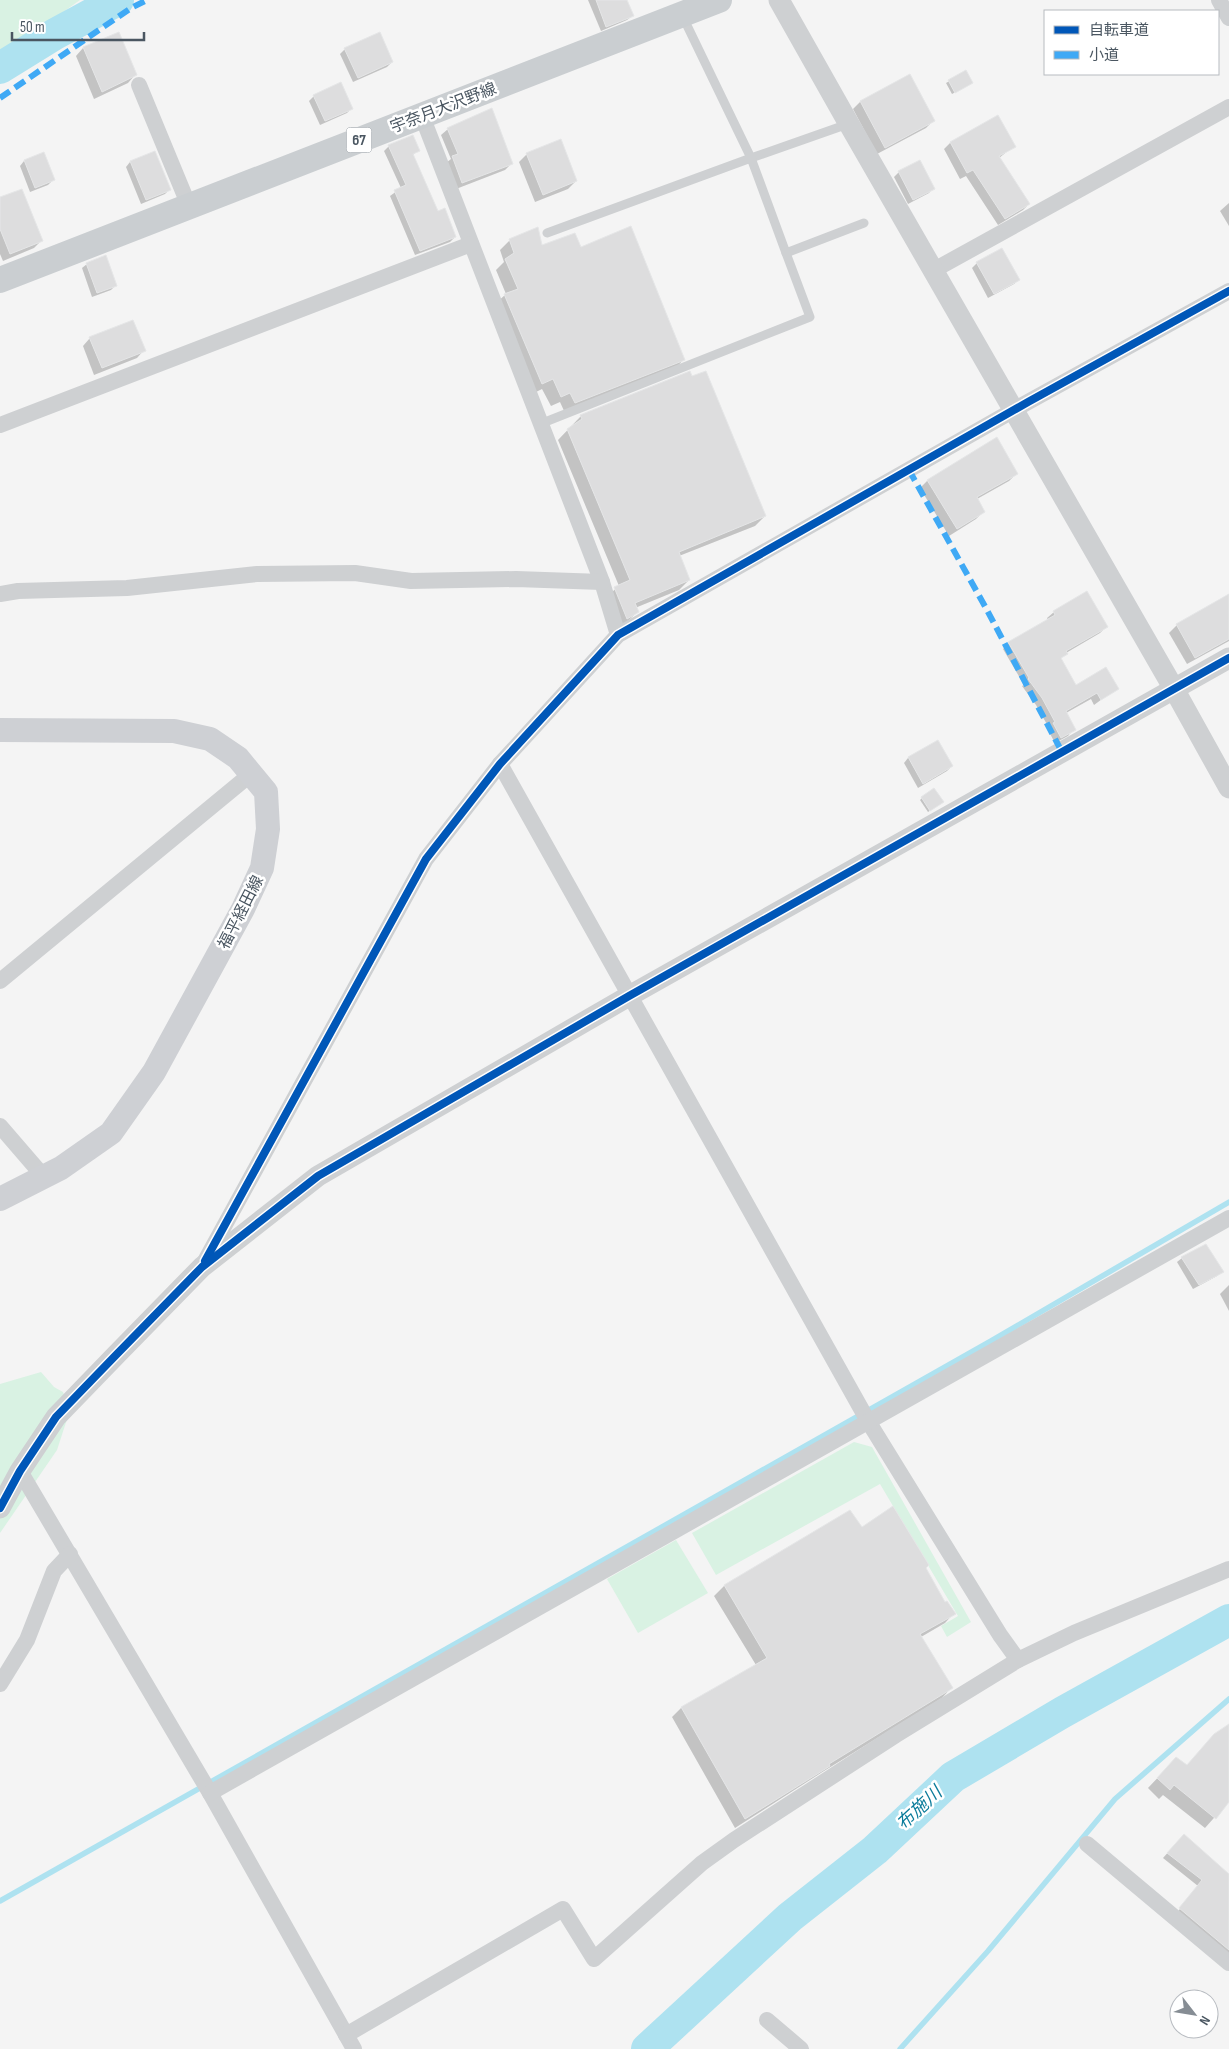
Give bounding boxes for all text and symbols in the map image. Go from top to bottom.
scale bar [12,10,145,42]
legend [1044,10,1219,75]
text: 50 m [20,18,45,37]
text: 自転車道 [1089,21,1149,40]
text: 小道 [1089,46,1119,65]
street label: 宇奈月大沢野線 [388,79,499,137]
road number: 67 [346,128,372,152]
street label: 福平経田線 [215,873,268,953]
water label: 布施川 [892,1781,948,1834]
north arrow [1169,1989,1219,2039]
text: N [1196,2013,1214,2028]

